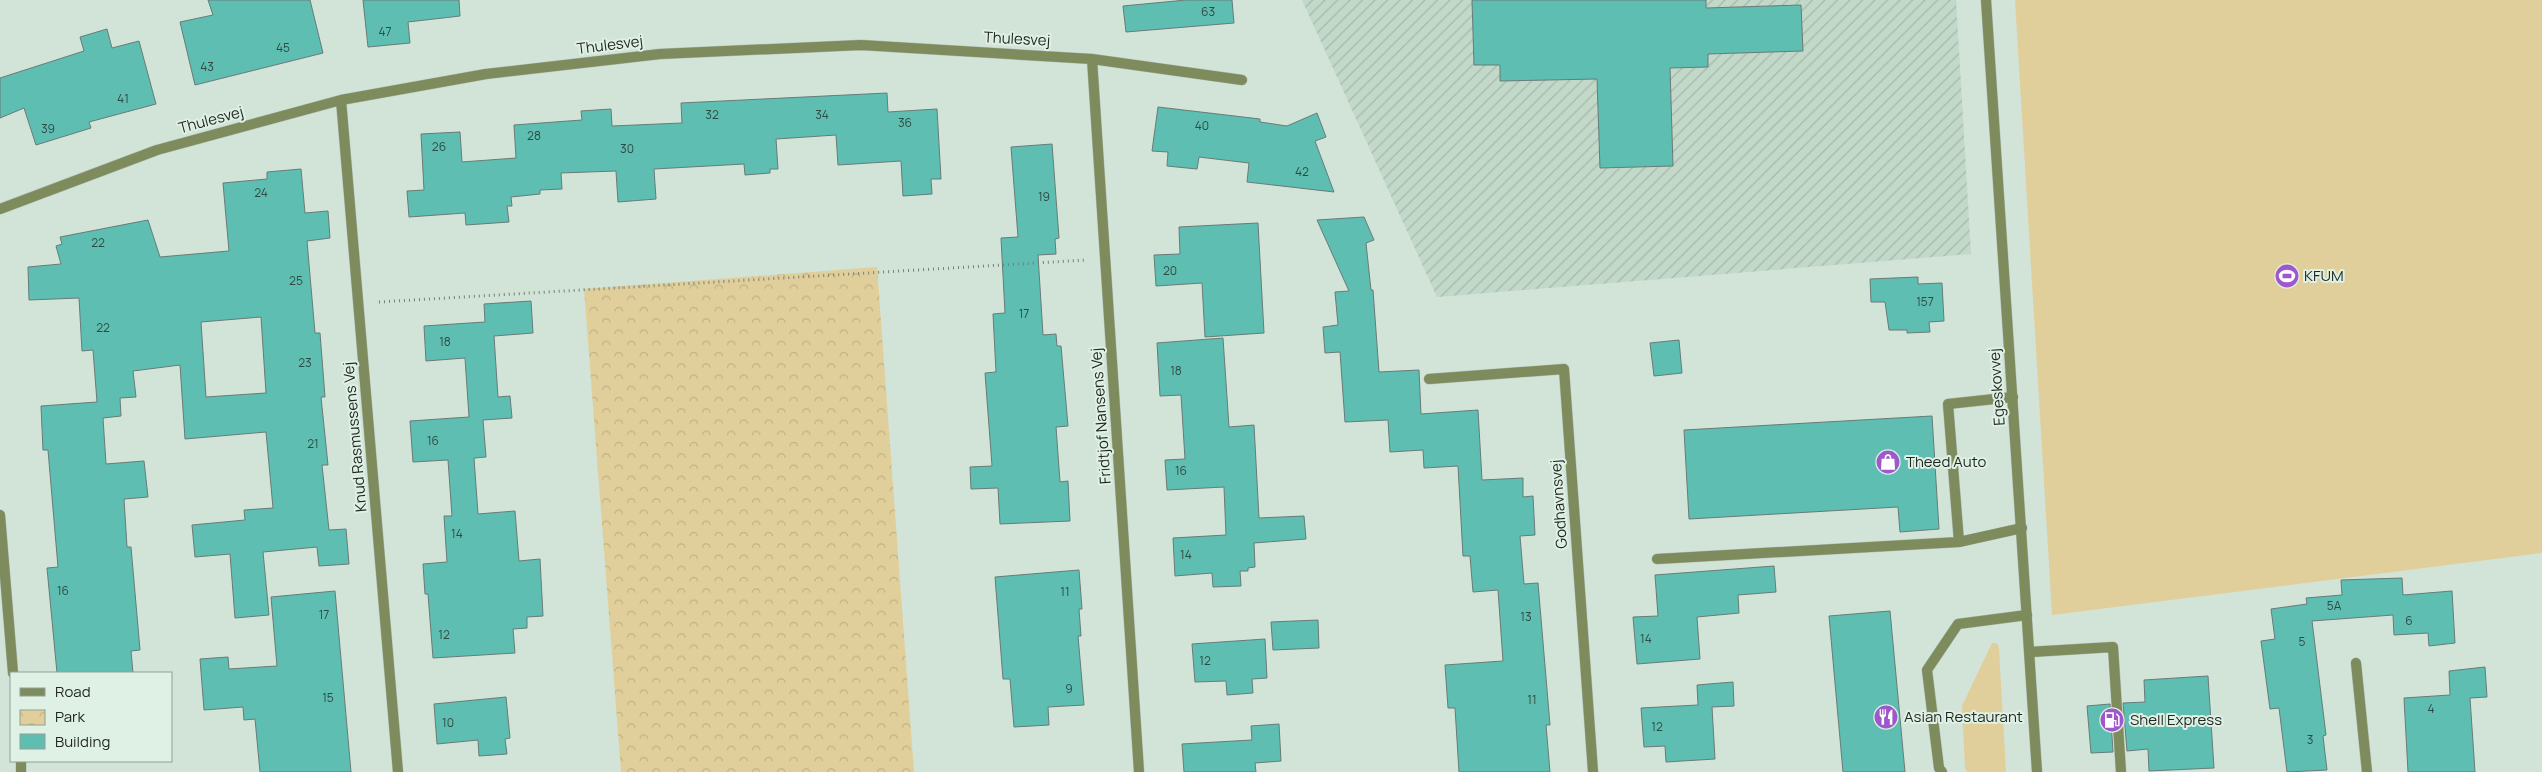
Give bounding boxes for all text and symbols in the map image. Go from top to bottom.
house number: 63 [1201,3,1215,20]
house number: 47 [378,23,392,40]
street label: Thulesvej [983,26,1051,51]
street label: Thulesvej [576,30,644,59]
house number: 45 [276,39,290,56]
house number: 43 [200,58,214,75]
house number: 41 [117,90,129,107]
street label: Thulesvej [176,101,246,138]
house number: 32 [705,106,719,123]
house number: 34 [815,106,829,123]
house number: 36 [898,114,912,131]
house number: 40 [1195,117,1209,134]
house number: 39 [41,120,55,137]
house number: 28 [527,127,541,144]
house number: 26 [432,138,446,155]
house number: 30 [620,140,634,157]
house number: 42 [1295,163,1309,180]
house number: 24 [254,184,268,201]
house number: 19 [1038,188,1050,205]
house number: 22 [91,234,105,251]
house number: 20 [1163,262,1177,279]
sports icon: KFUM [2274,263,2300,289]
place label: KFUM [2304,265,2344,286]
house number: 25 [289,272,303,289]
house number: 157 [1916,293,1934,310]
house number: 17 [1019,305,1029,322]
house number: 22 [96,319,110,336]
house number: 18 [439,333,451,350]
street label: Fridtjof Nansens Vej [1085,347,1116,485]
street label: Egeskovvej [1983,348,2010,426]
house number: 23 [298,354,312,371]
street label: Knud Rasmussens Vej [337,361,372,513]
house number: 18 [1170,362,1182,379]
house number: 16 [427,432,439,449]
house number: 21 [307,435,319,452]
shop icon: Theed Auto [1875,449,1901,475]
place label: Theed Auto [1906,451,1986,472]
street label: Godhavnsvej [1545,459,1572,549]
house number: 16 [1175,462,1187,479]
house number: 14 [451,525,463,542]
house number: 14 [1180,546,1192,563]
house number: 16 [57,582,69,599]
house number: 11 [1060,583,1070,600]
house number: 5A [2327,597,2342,614]
house number: 17 [319,606,329,623]
house number: 13 [1520,608,1532,625]
house number: 6 [2405,612,2413,629]
house number: 12 [438,626,450,643]
house number: 14 [1640,630,1652,647]
house number: 5 [2299,633,2306,650]
house number: 12 [1199,652,1211,669]
legend [10,672,172,762]
house number: 9 [1065,680,1073,697]
text: Road [55,681,91,702]
house number: 15 [322,689,334,706]
house number: 11 [1527,691,1537,708]
house number: 4 [2427,700,2435,717]
restaurant icon: Asian Restaurant [1873,704,1899,730]
text: Park [55,706,85,727]
place label: Asian Restaurant [1904,706,2023,727]
fuel station icon: Shell Express [2099,707,2125,733]
place label: Shell Express [2130,709,2222,730]
house number: 10 [442,714,454,731]
house number: 12 [1651,718,1663,735]
text: Building [55,731,110,752]
house number: 3 [2307,731,2313,748]

